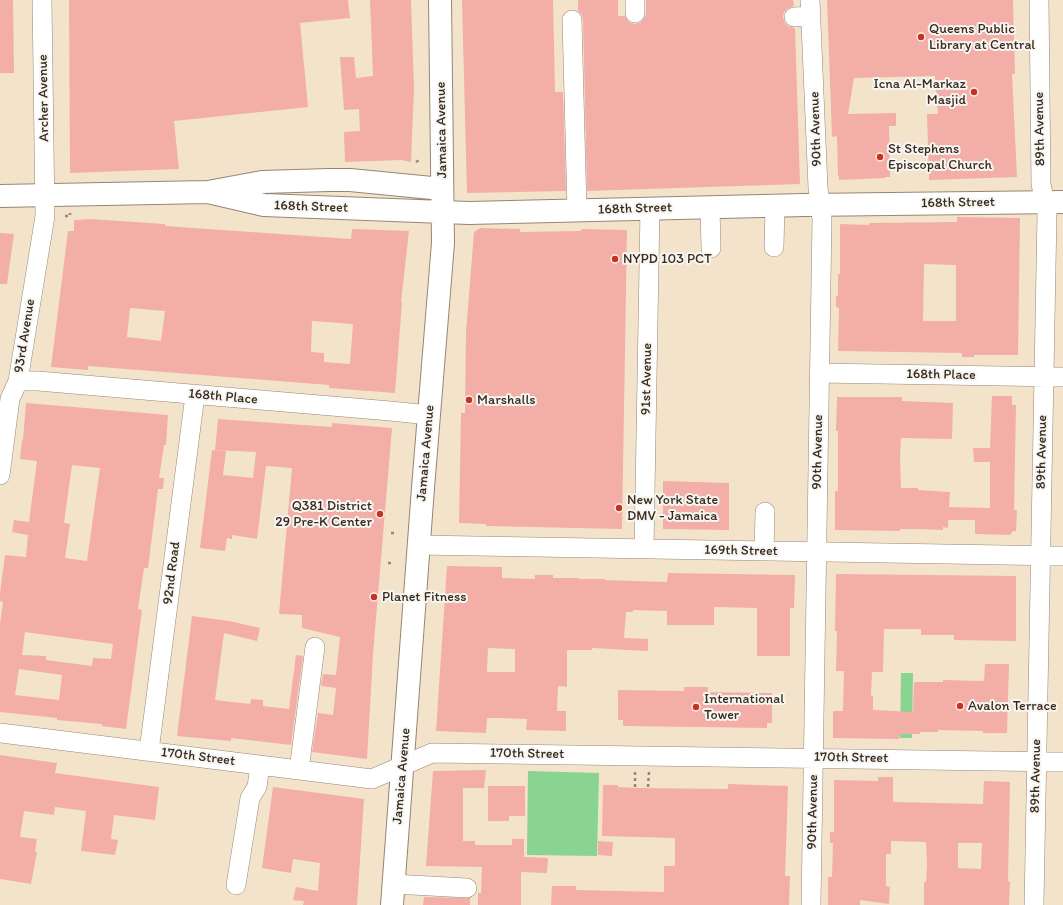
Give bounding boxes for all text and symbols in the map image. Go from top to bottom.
place label: Queens Public Library at Central [929,21,1035,54]
marker: Queens Public Library at Central [916,32,926,42]
street label: Archer Avenue [35,54,53,142]
place label: Icna Al-Markaz Masjid [874,76,966,108]
street label: Jamaica Avenue [433,82,451,178]
marker: Icna Al-Markaz Masjid [969,87,979,97]
street label: 90th Avenue [806,91,826,167]
street label: 89th Avenue [1031,92,1049,166]
place label: St Stephens Episcopal Church [888,141,992,174]
marker: St Stephens Episcopal Church [875,152,885,162]
street label: 168th Street [921,194,995,212]
street label: 168th Street [274,197,348,217]
street label: 168th Street [598,199,672,219]
place label: NYPD 103 PCT [623,251,712,267]
marker: NYPD 103 PCT [610,254,620,264]
street label: 93rd Avenue [11,298,39,374]
street label: 91st Avenue [638,343,656,415]
street label: 168th Place [906,366,976,384]
street label: 168th Place [188,386,258,408]
place label: Marshalls [477,392,536,408]
marker: Marshalls [464,395,474,405]
street label: Jamaica Avenue [413,404,439,502]
street label: 90th Avenue [809,414,827,490]
street label: 89th Avenue [1033,415,1051,489]
place label: New York State DMV - Jamaica [627,492,718,524]
place label: Q381 District 29 Pre-K Center [275,498,372,530]
marker: New York State DMV - Jamaica [614,503,624,513]
marker: Q381 District 29 Pre-K Center [375,509,385,519]
street label: 92nd Road [160,541,184,605]
street label: 169th Street [704,542,778,560]
place label: Planet Fitness [382,589,466,605]
marker: Planet Fitness [369,592,379,602]
place label: International Tower [704,691,784,724]
place label: Avalon Terrace [968,698,1057,714]
marker: Avalon Terrace [955,701,965,711]
marker: International Tower [691,702,701,712]
street label: Jamaica Avenue [389,727,415,825]
street label: 89th Avenue [1027,739,1045,813]
street label: 170th Street [160,744,236,770]
street label: 170th Street [490,745,564,763]
street label: 170th Street [814,749,888,767]
street label: 90th Avenue [804,774,822,850]

